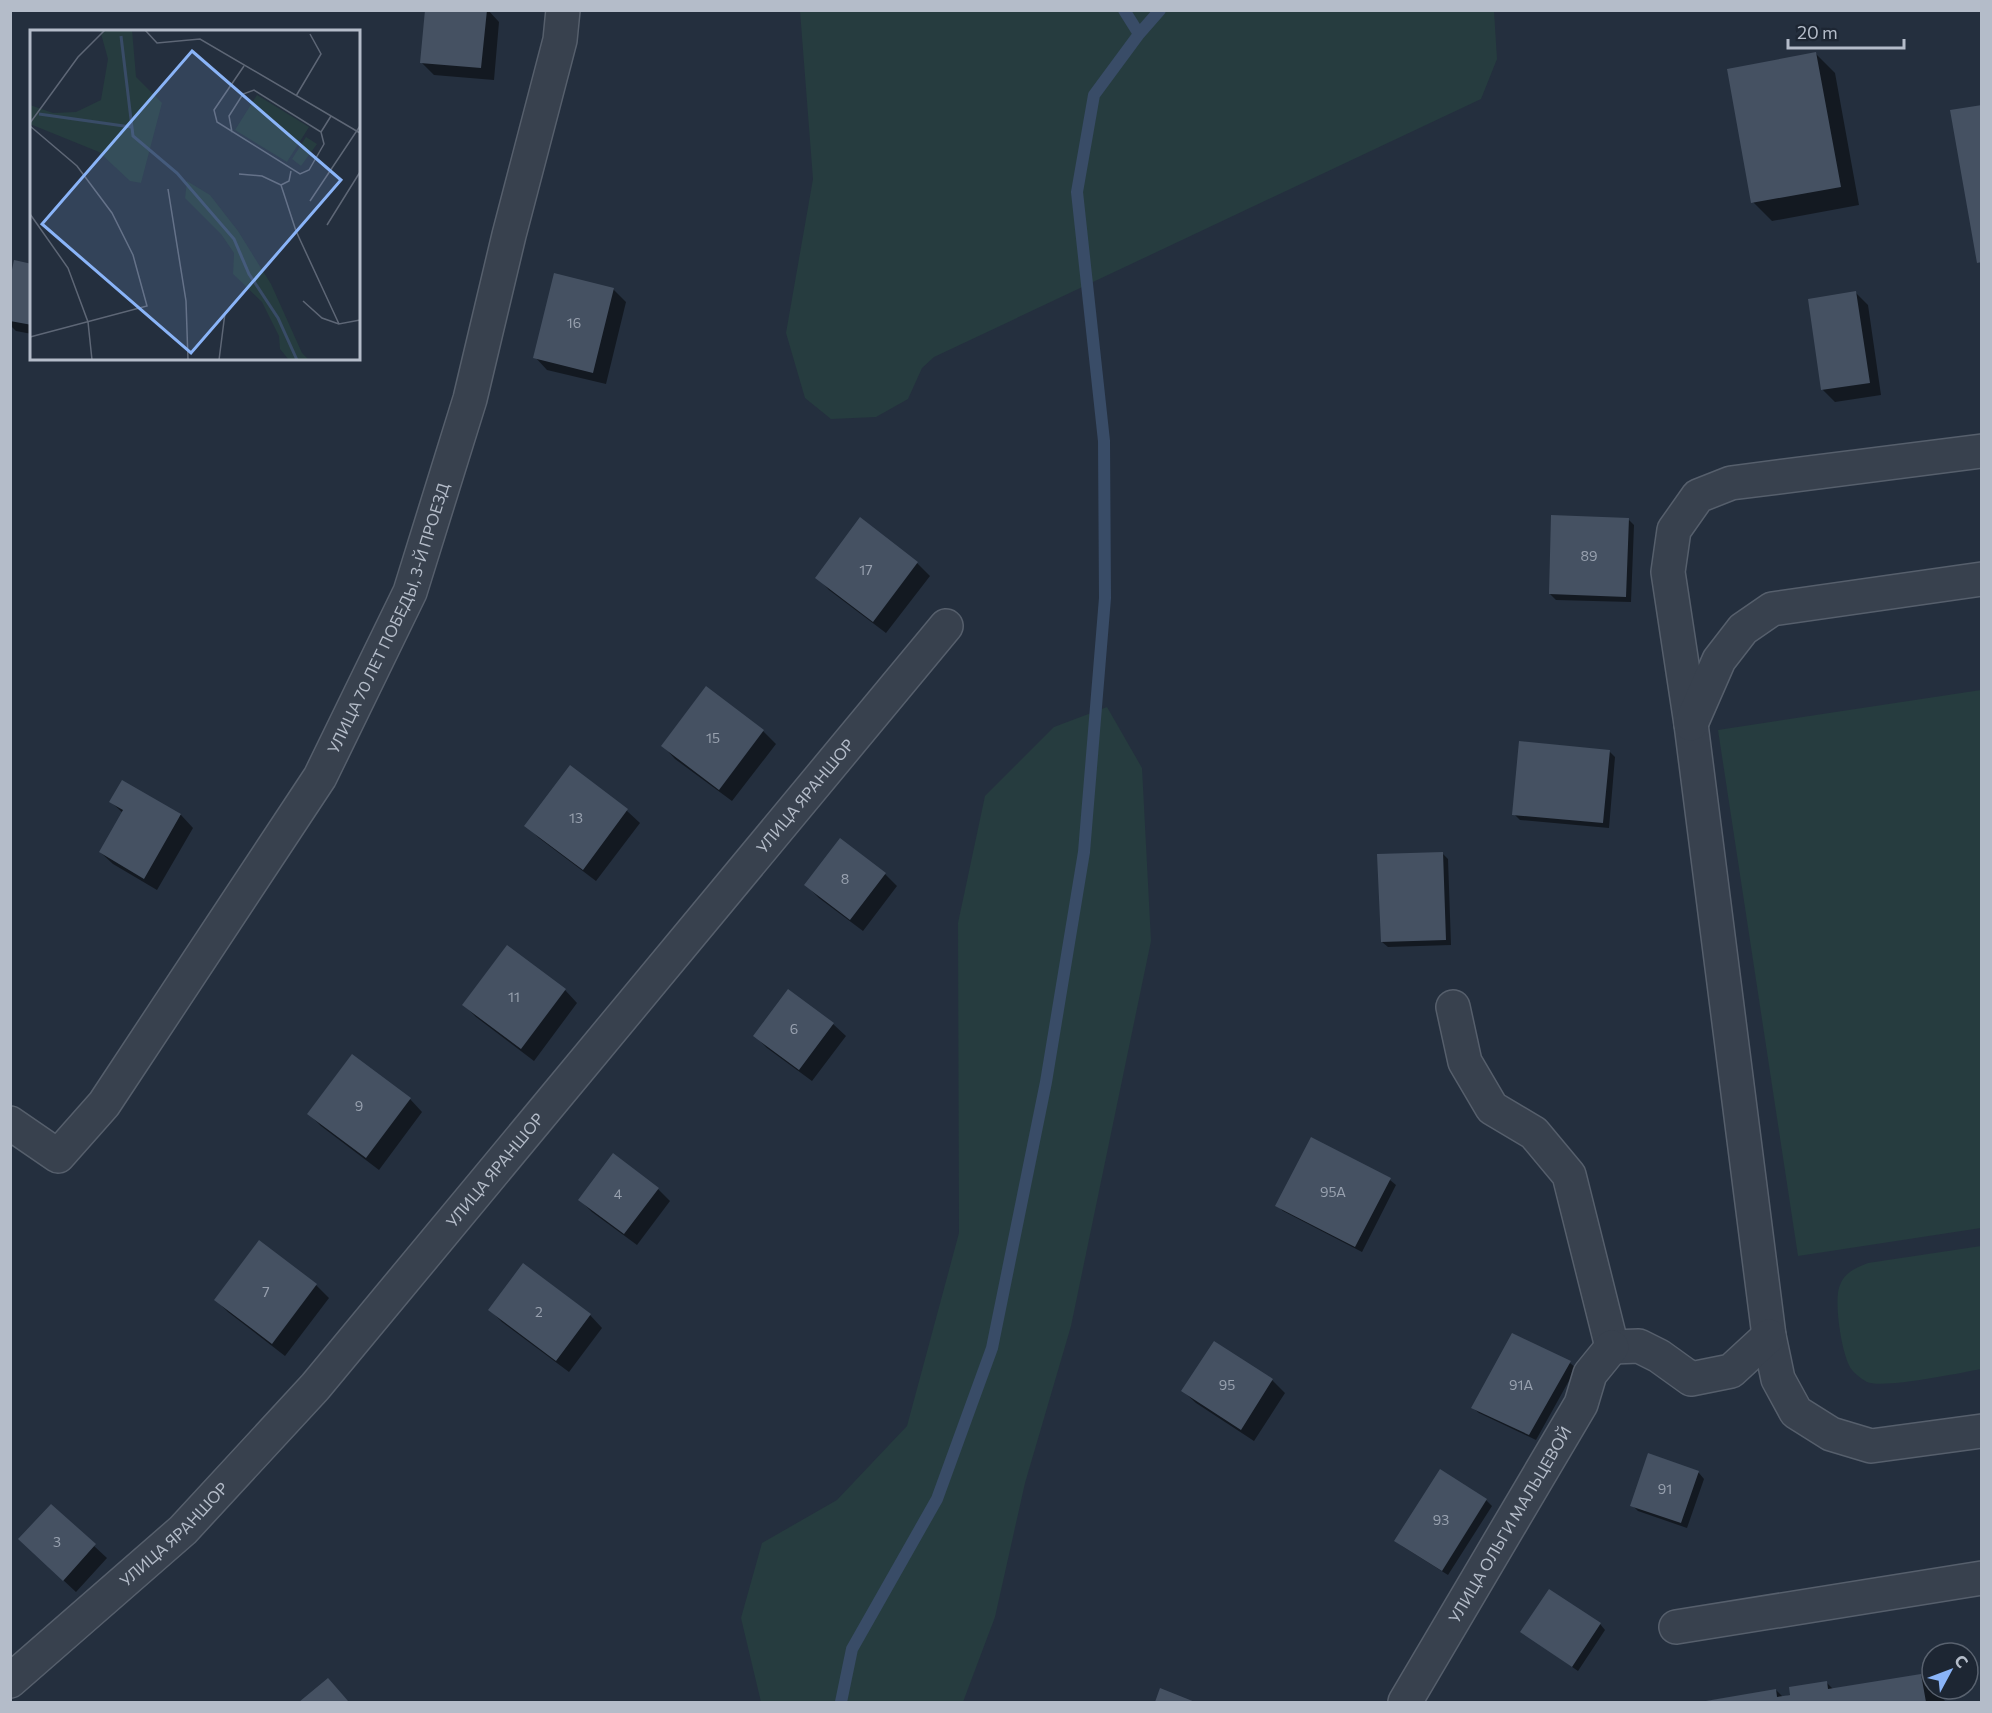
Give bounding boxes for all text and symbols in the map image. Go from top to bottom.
scale bar [1788,12,1904,50]
text: 20 m [1797,21,1838,43]
inset map [30,30,360,360]
house number: 16 [567,314,581,331]
street label: УЛИЦА 70 ЛЕТ ПОБЕДЫ, 3-Й ПРОЕЗД [323,480,453,756]
house number: 89 [1581,547,1598,564]
house number: 17 [859,561,873,578]
house number: 15 [706,729,720,746]
street label: УЛИЦА ЯРАНШОР [752,735,858,857]
house number: 13 [569,809,583,826]
house number: 8 [841,870,849,887]
house number: 11 [508,988,520,1005]
house number: 6 [790,1020,798,1037]
house number: 9 [355,1097,363,1114]
street label: УЛИЦА ЯРАНШОР [442,1109,547,1231]
house number: 95А [1320,1183,1346,1200]
house number: 4 [614,1185,623,1202]
house number: 7 [262,1283,270,1300]
house number: 2 [535,1303,543,1320]
house number: 95 [1219,1376,1235,1393]
house number: 91А [1509,1376,1533,1393]
street label: УЛИЦА ОЛЬГИ МАЛЬЦЕВОЙ [1444,1423,1575,1626]
street label: УЛИЦА ЯРАНШОР [115,1478,231,1590]
house number: 91 [1658,1480,1672,1497]
house number: 93 [1433,1511,1449,1528]
house number: 3 [53,1533,61,1550]
north arrow [1920,1641,1980,1701]
text: С [1951,1650,1972,1671]

